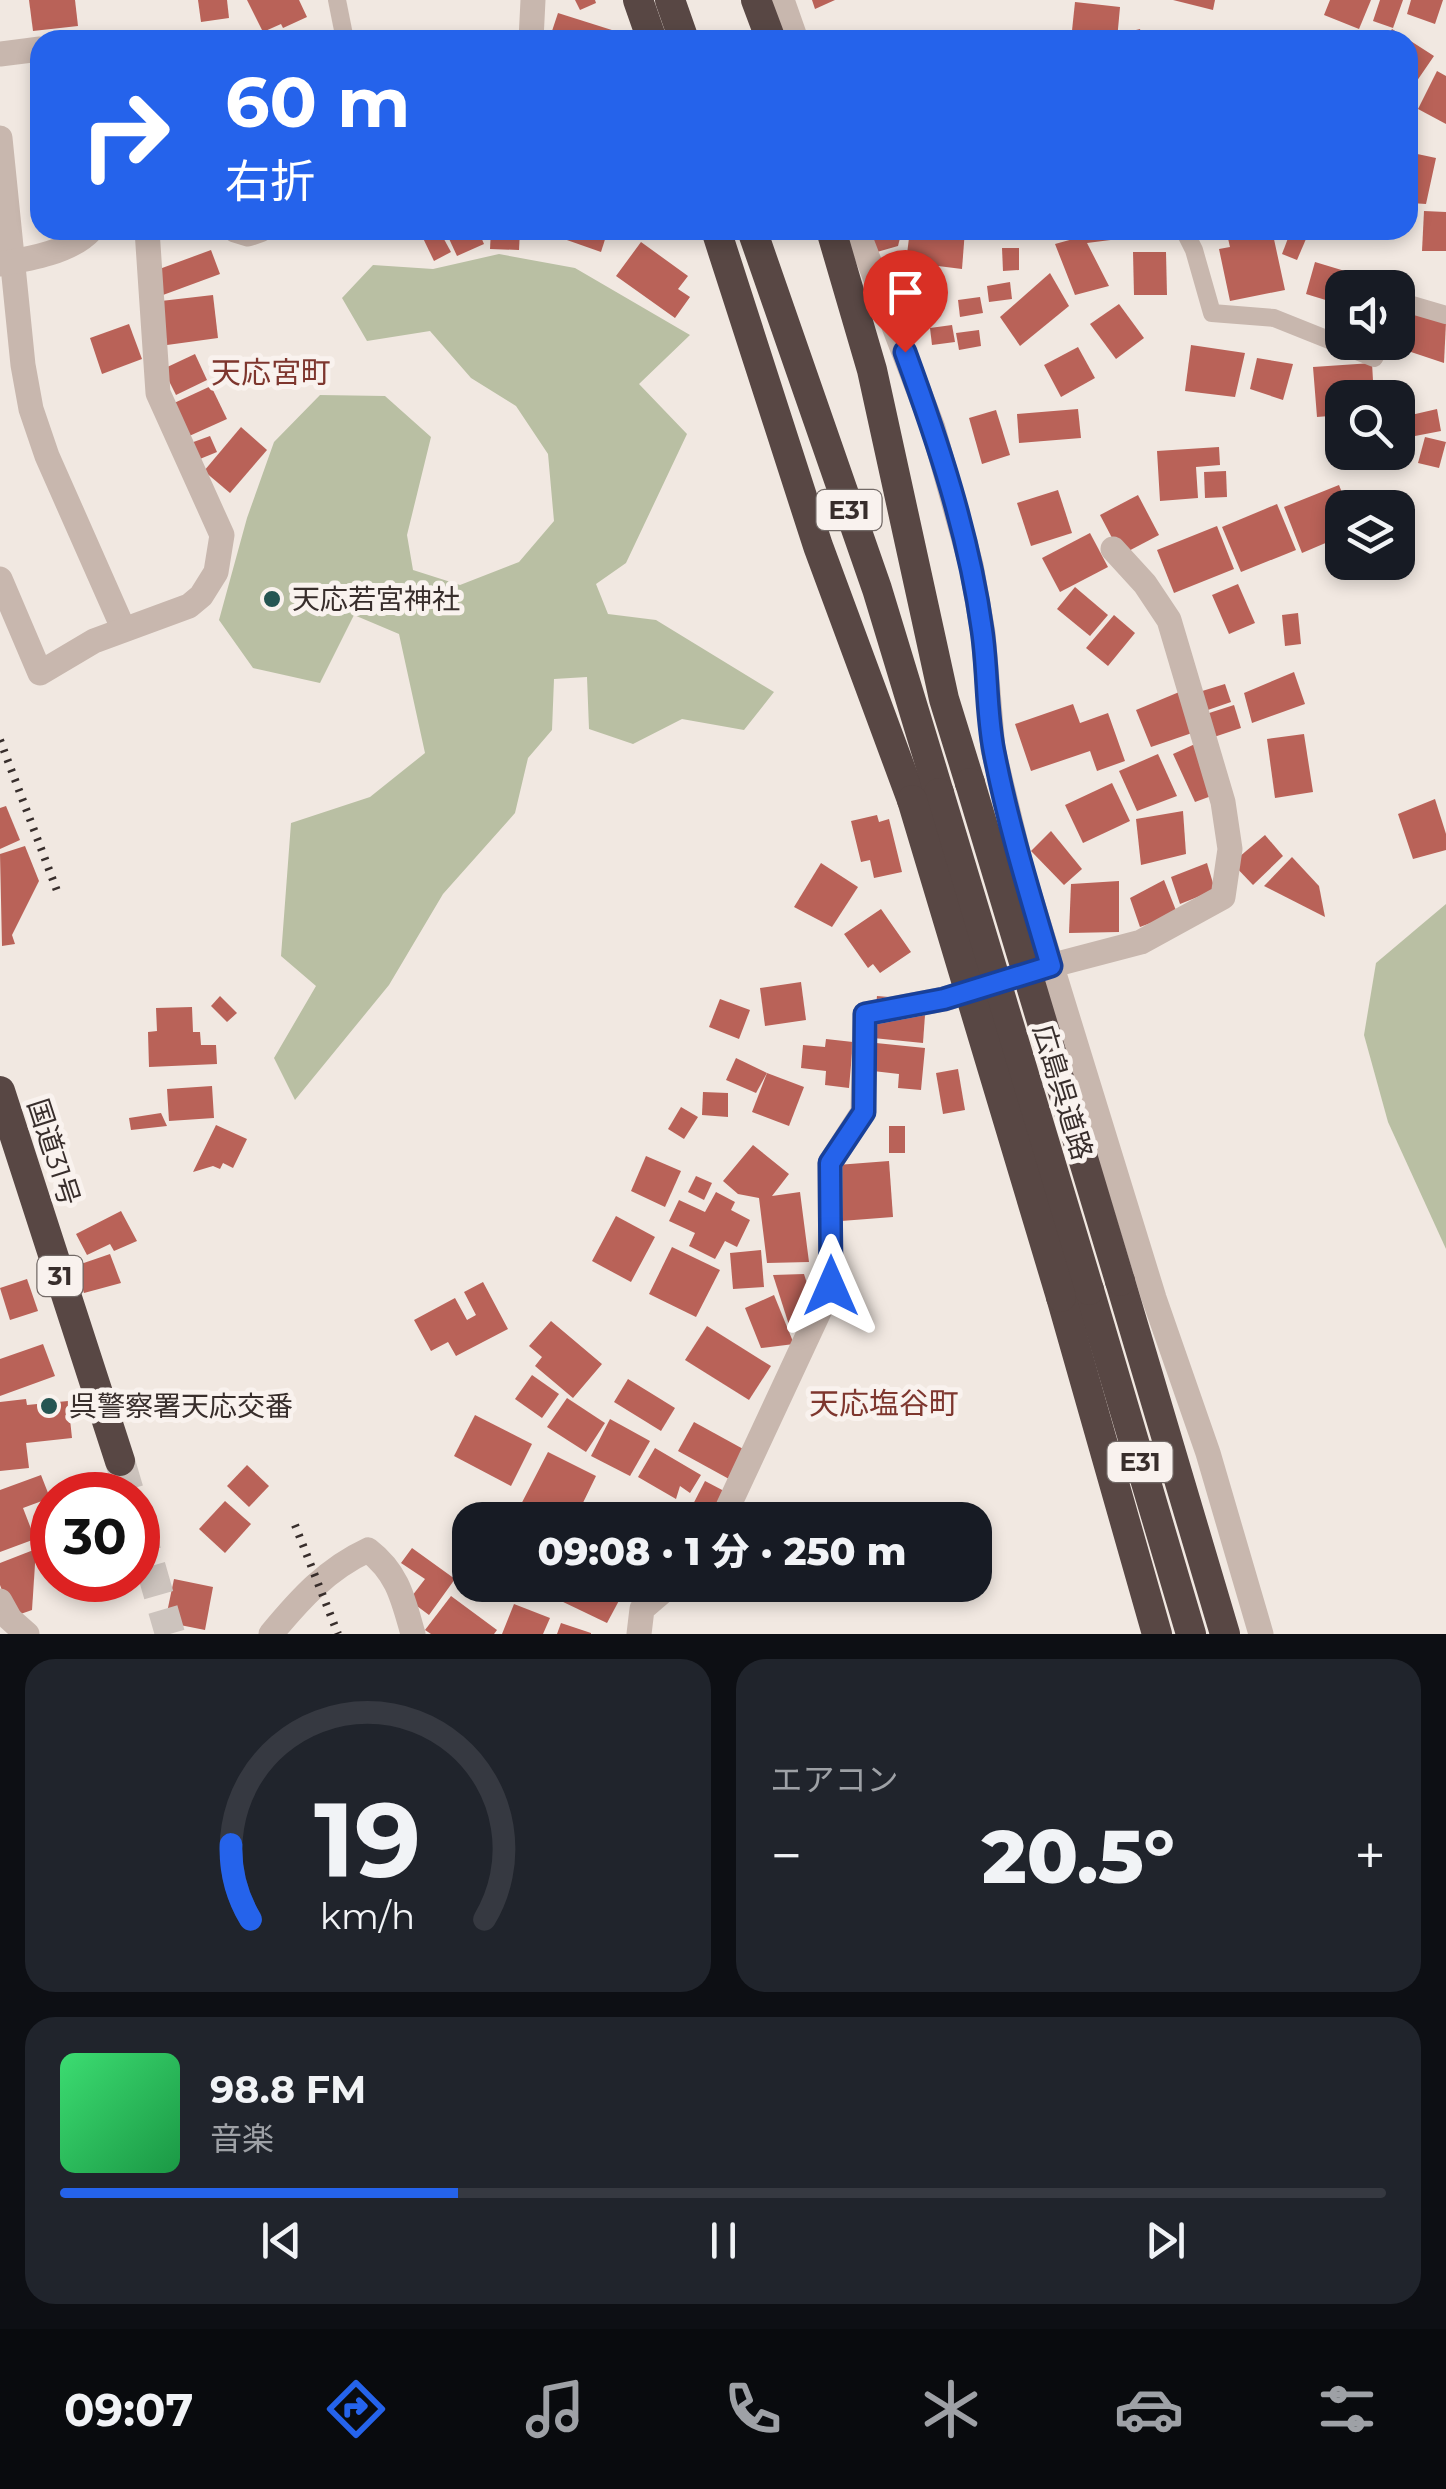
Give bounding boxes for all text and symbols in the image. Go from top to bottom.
text: 60 m [225,59,410,145]
icon: right [60,70,190,200]
text: 右折 [225,153,315,208]
pin [863,250,948,353]
icon: arrive [878,265,933,320]
map controls [1325,270,1415,580]
button: sound [1325,270,1415,360]
district label: 天応宮町 [211,354,331,391]
button: search [1325,380,1415,470]
road number: E31 [816,490,882,530]
button: layers [1325,490,1415,580]
place label: 天応若宮神社 [292,582,460,616]
marker: 天応若宮神社 [261,588,283,610]
street label: 広島呉道路 [1026,1020,1100,1164]
street label: 国道31号 [21,1094,87,1210]
position arrow [779,1234,883,1338]
road number: 31 [38,1256,82,1296]
district label: 天応塩谷町 [809,1385,959,1422]
place label: 呉警察署天応交番 [69,1389,293,1423]
marker: 呉警察署天応交番 [38,1395,60,1417]
road number: E31 [1108,1442,1172,1482]
speed limit sign: 30 [30,1472,160,1602]
text: 09:08 · 1 分 · 250 m [538,1528,906,1575]
text: エアコン [771,1760,899,1799]
text: 19 [314,1776,421,1903]
text: 20.5° [982,1810,1175,1902]
text: − [771,1822,802,1889]
text: + [1354,1822,1386,1889]
text: km/h [320,1894,415,1938]
text: 98.8 FM [210,2066,366,2113]
text: 音楽 [210,2119,274,2158]
icon: previous [254,2213,309,2268]
icon: pause [696,2213,751,2268]
icon: next [1138,2213,1193,2268]
icon: directions [321,2374,391,2444]
icon: music [520,2374,590,2444]
icon: phone [718,2374,788,2444]
icon: climate [916,2374,986,2444]
icon: car [1114,2374,1184,2444]
icon: filters [1312,2374,1382,2444]
text: 09:07 [64,2382,193,2437]

